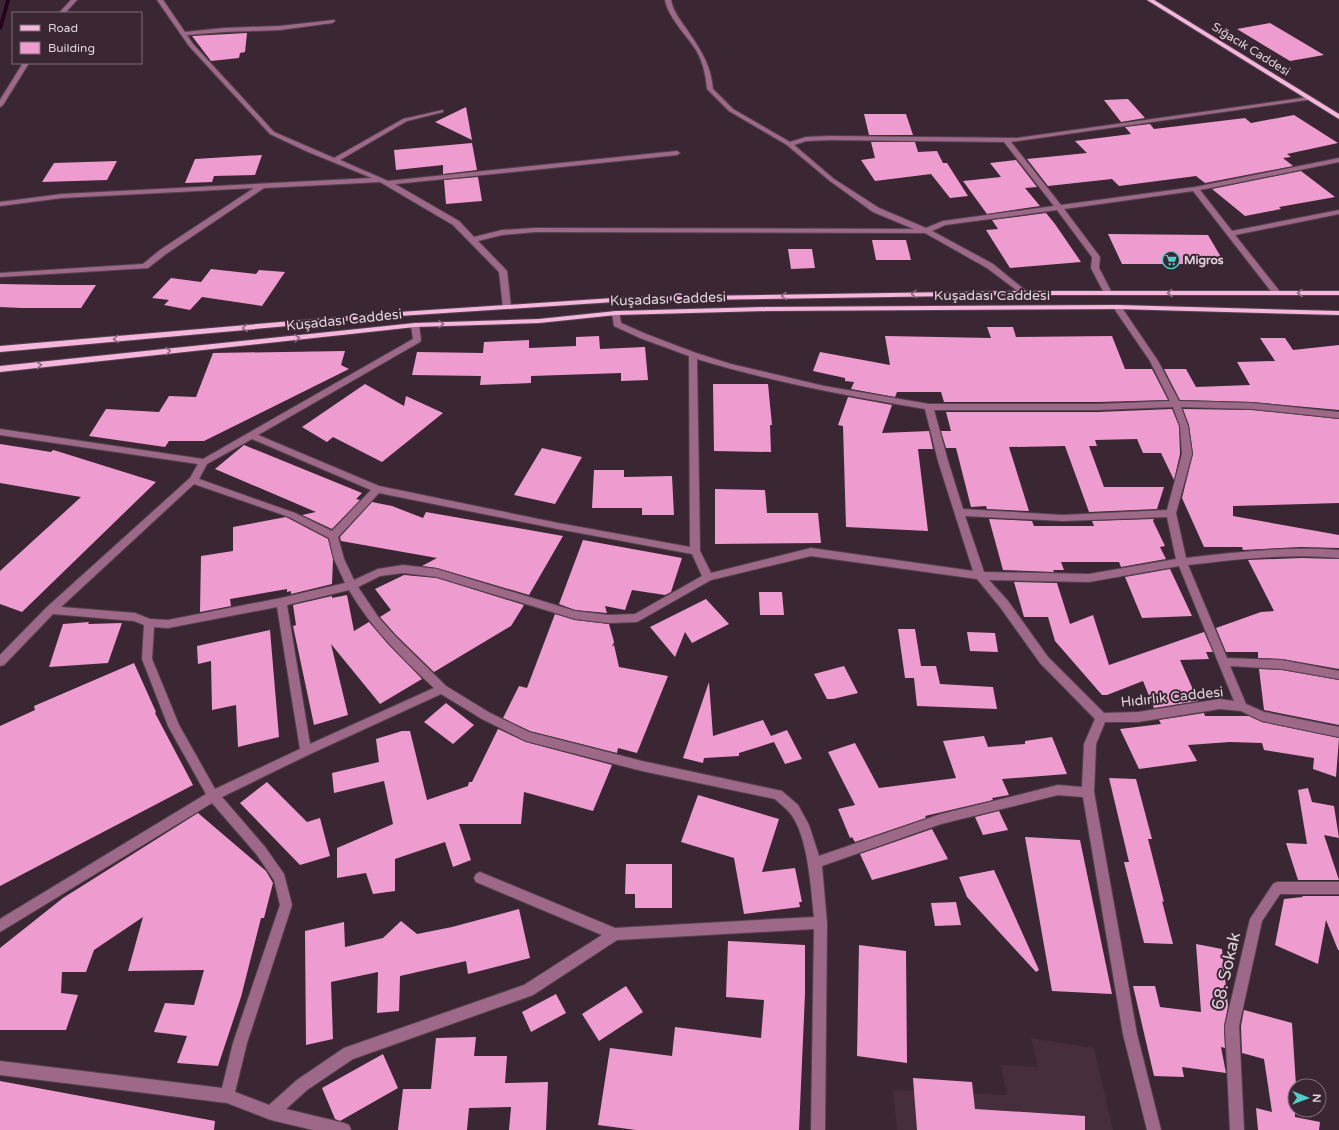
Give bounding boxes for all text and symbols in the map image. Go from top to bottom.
legend [12,12,142,64]
street label: Sığacık Caddesi [1209,19,1293,79]
text: Road [48,21,78,35]
text: Building [48,41,95,55]
supermarket icon: Migros [1161,250,1181,270]
place label: Migros [1184,253,1224,268]
street label: Kuşadası Caddesi [934,287,1050,304]
street label: Kuşadası Caddesi [610,288,726,310]
one-way arrow [1167,289,1173,297]
one-way arrow [1297,289,1303,297]
one-way arrow [911,290,917,298]
one-way arrow [781,291,787,300]
street label: Kuşadası Caddesi [285,305,403,335]
one-way arrow [438,320,444,328]
one-way arrow [242,323,248,332]
one-way arrow [294,333,300,342]
one-way arrow [113,334,119,343]
one-way arrow [165,347,171,356]
one-way arrow [36,361,42,370]
street label: Hıdırlık Caddesi [1120,683,1224,711]
street label: 68. Sokak [1207,930,1245,1012]
north arrow [1287,1078,1327,1118]
text: N [1310,1094,1323,1103]

